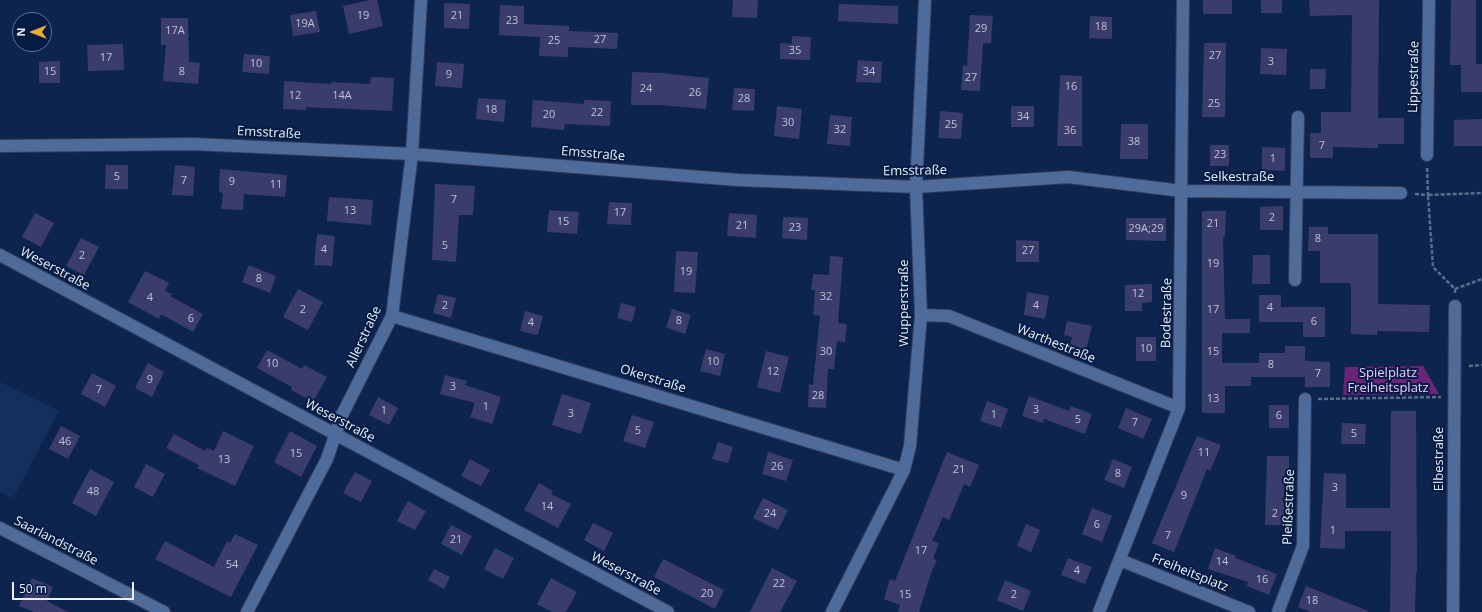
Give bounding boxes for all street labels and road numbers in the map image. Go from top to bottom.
street label: Lippestraße [1406,41,1422,113]
street label: Emsstraße [237,124,301,142]
street label: Emsstraße [560,143,626,165]
street label: Emsstraße [883,163,947,179]
street label: Selkestraße [1204,169,1274,185]
street label: Weserstraße [17,244,93,294]
street label: Wupperstraße [896,259,912,347]
street label: Bodestraße [1159,278,1175,348]
street label: Allerstraße [343,304,385,370]
street label: Warthestraße [1015,321,1097,367]
street label: Okerstraße [618,362,688,396]
street label: Weserstraße [302,396,378,446]
street label: Elbestraße [1431,427,1447,491]
street label: Pleißestraße [1280,469,1298,545]
street label: Saarlandstraße [11,513,101,569]
street label: Weserstraße [588,549,664,599]
street label: Freiheitsplatz [1149,551,1231,595]

